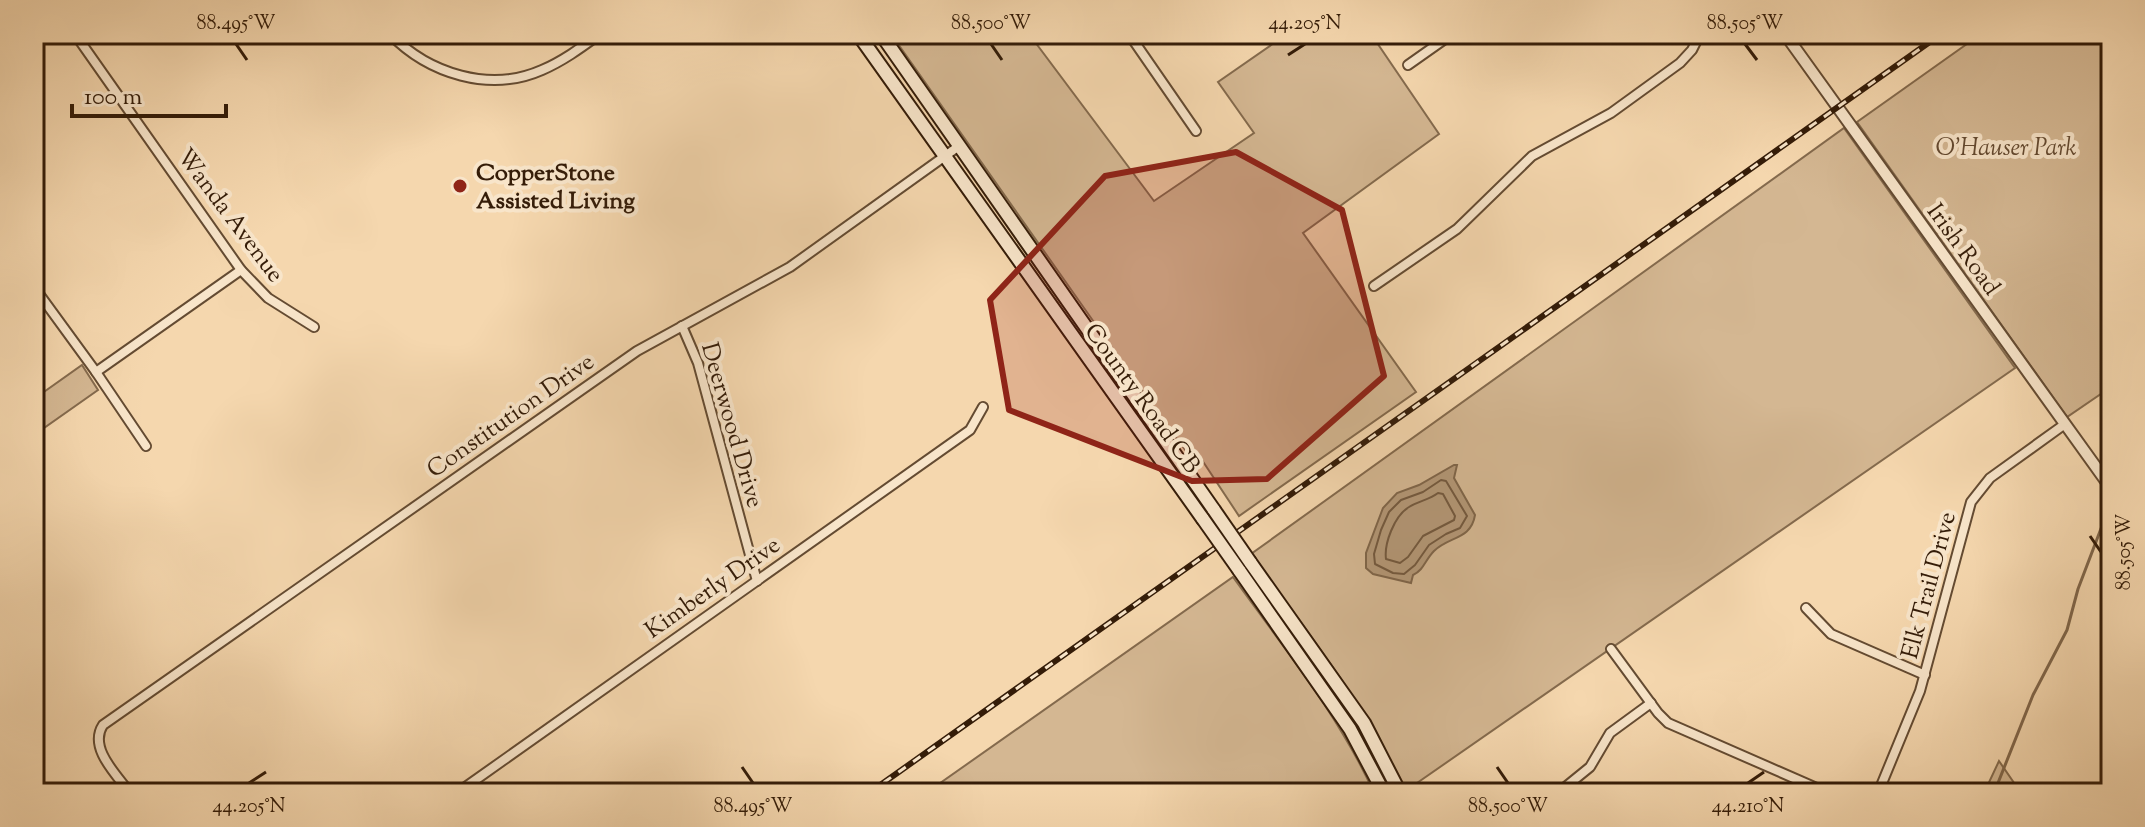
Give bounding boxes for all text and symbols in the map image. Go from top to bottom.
text: 88.495°W [197,10,275,39]
text: 88.500°W [951,10,1031,39]
text: 44.205°N [1268,10,1342,39]
text: 88.505°W [1707,10,1783,39]
scale bar [72,68,226,118]
text: 100 m [84,81,142,115]
park label: O'Hauser Park [1936,132,2077,166]
street label: Wanda Avenue [168,142,291,290]
place label: CopperStone Assisted Living [476,157,635,219]
marker: CopperStone Assisted Living [451,177,469,195]
street label: Irish Road [1917,197,2008,304]
street label: County Road CB [1075,317,1208,481]
street label: Deerwood Drive [691,339,771,512]
street label: Constitution Drive [421,346,602,487]
street label: Elk Trail Drive [1894,508,1966,663]
text: 88.505°W [2111,514,2140,590]
street label: Kimberly Drive [639,529,788,648]
text: 44.205°N [212,793,286,822]
text: 88.495°W [714,793,792,822]
text: 88.500°W [1468,793,1548,822]
text: 44.210°N [1712,793,1784,822]

